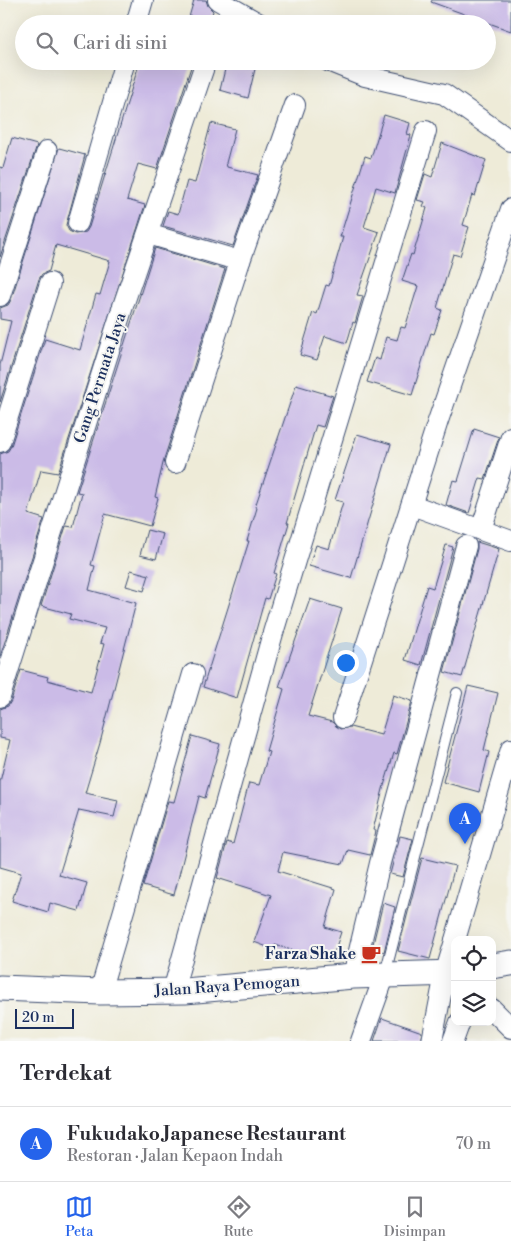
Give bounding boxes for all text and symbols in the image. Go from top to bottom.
search box [15,15,496,70]
icon: search [33,29,61,57]
text: Cari di sini [73,31,168,55]
street label: Gang Permata Jaya [69,309,131,446]
your location [333,650,359,676]
pin: A [449,803,481,844]
map controls [451,936,496,1026]
button: locate [451,936,496,981]
cafe icon: Farza Shake [360,943,382,965]
place label: Farza Shake [265,944,356,964]
street label: Jalan Raya Pemogan [152,971,301,1001]
button: layers [451,981,496,1026]
scale bar [15,1006,74,1029]
text: 20 m [22,1009,54,1027]
text: Terdekat [20,1061,111,1087]
text: Fukudako Japanese Restaurant [67,1122,346,1146]
text: A [30,1134,42,1154]
text: 70 m [455,1134,491,1154]
text: Restoran · Jalan Kepaon Indah [67,1146,283,1166]
tab: Peta [65,1193,93,1241]
tab: Rute [224,1193,253,1241]
tab: Disimpan [384,1193,446,1241]

